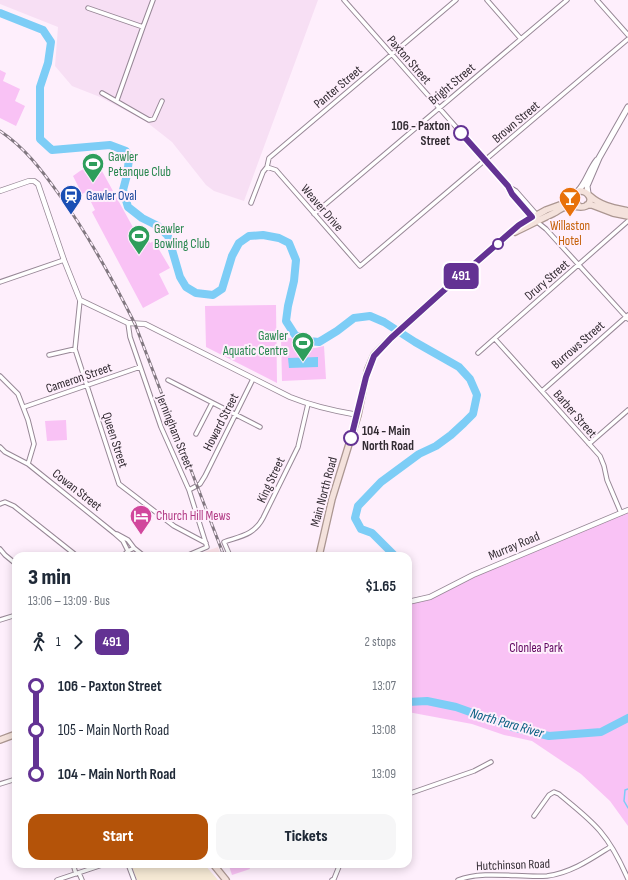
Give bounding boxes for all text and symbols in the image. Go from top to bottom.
street label: Paxton Street [383,32,435,88]
street label: Bright Street [425,60,479,108]
street label: Panter Street [311,62,365,112]
street label: Brown Street [489,98,543,146]
place label: 106 - Paxton Street [391,118,451,149]
marker: 106 - Paxton Street [453,125,469,141]
place label: Gawler Petanque Club [108,149,171,180]
sports icon: Gawler Petanque Club [80,151,106,184]
street label: Weaver Drive [297,181,347,235]
station icon: Gawler Oval [58,183,84,216]
bar icon: Willaston Hotel [557,185,583,218]
place label: Gawler Oval [86,188,137,204]
place label: Willaston Hotel [550,218,590,249]
place label: Gawler Bowling Club [154,221,210,252]
sports icon: Gawler Bowling Club [126,223,152,256]
unlabelled marker [492,238,504,250]
street label: Drury Street [521,256,573,304]
line badge: 491 [438,263,484,289]
text: 491 [452,267,470,284]
street label: Burrows Street [548,318,608,372]
place label: Gawler Aquatic Centre [222,328,288,359]
sports icon: Gawler Aquatic Centre [290,330,316,363]
street label: Cameron Street [44,359,114,397]
street label: Barber Street [550,387,600,441]
street label: Howard Street [200,390,242,453]
street label: Jerningham Street [152,392,197,472]
street label: Queen Street [99,410,131,470]
place label: 104 - Main North Road [362,423,414,454]
marker: 104 - Main North Road [343,430,359,446]
street label: King Street [253,455,289,505]
street label: Main North Road [307,455,341,529]
street label: Cowan Street [49,466,105,514]
hotel icon: Church Hill Mews [128,503,154,536]
place label: Church Hill Mews [156,508,231,524]
street label: Murray Road [486,528,542,564]
text: 3 min [28,564,71,591]
text: $1.65 [365,577,396,596]
text: 13:06 – 13:09 · Bus [28,593,110,609]
icon: walk [28,631,50,653]
icon: forward [67,631,89,653]
text: 491 [103,633,121,650]
text: 1 [56,634,61,650]
text: 2 stops [365,634,396,650]
park label: Clonlea Park [509,640,563,656]
text: 106 - Paxton Street [58,677,162,696]
text: 13:07 [373,678,396,694]
water label: North Para River [468,704,547,742]
text: 105 - Main North Road [58,721,169,740]
text: 13:08 [372,722,396,738]
text: 104 - Main North Road [58,765,176,784]
text: 13:09 [372,766,396,782]
button: Start [28,814,208,860]
button: Tickets [216,814,396,860]
street label: Hutchinson Road [476,856,550,874]

